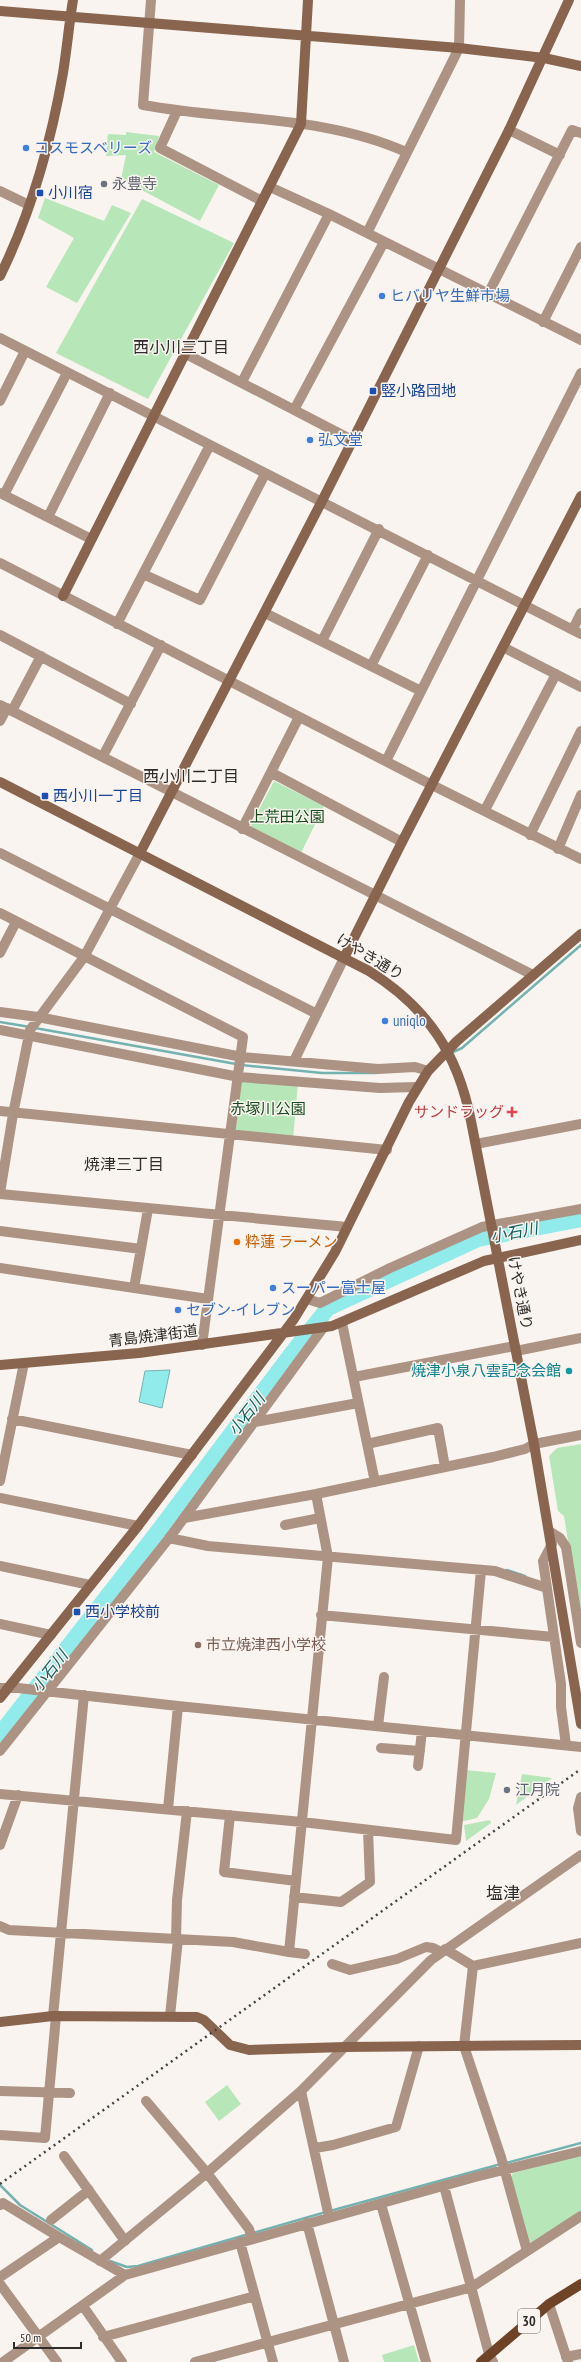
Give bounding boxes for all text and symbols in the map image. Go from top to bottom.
place label: コスモスベリーズ [34,138,152,157]
marker: コスモスベリーズ [21,143,31,153]
place label: 永豊寺 [112,174,157,193]
marker: 永豊寺 [99,179,109,189]
place label: 小川宿 [48,183,93,202]
marker: 小川宿 [35,188,45,198]
place label: ヒバリヤ生鮮市場 [390,286,510,305]
marker: ヒバリヤ生鮮市場 [377,291,387,301]
district label: 西小川三丁目 [133,337,229,357]
place label: 竪小路団地 [381,381,456,400]
marker: 竪小路団地 [368,386,378,396]
place label: 弘文堂 [318,430,363,449]
marker: 弘文堂 [305,435,315,445]
district label: 西小川二丁目 [143,766,239,786]
place label: 西小川一丁目 [53,786,143,805]
marker: 西小川一丁目 [40,791,50,801]
park label: 上荒田公園 [249,807,325,826]
street label: けやき通り [333,929,407,984]
place label: uniqlo [393,1011,426,1030]
marker: uniqlo [380,1016,390,1026]
park label: 赤塚川公園 [230,1099,306,1118]
place label: サンドラッグ [414,1102,504,1121]
marker: サンドラッグ [507,1107,517,1117]
district label: 焼津三丁目 [84,1154,164,1174]
water label: 小石川 [489,1217,541,1246]
place label: 粋蓮 ラーメン [245,1232,338,1251]
marker: 粋蓮 ラーメン [232,1237,242,1247]
street label: けやき通り [504,1254,537,1332]
place label: スーパー富士屋 [281,1278,386,1297]
marker: スーパー富士屋 [268,1283,278,1293]
place label: セブン-イレブン [186,1300,295,1319]
marker: セブン-イレブン [173,1305,183,1315]
street label: 青島焼津街道 [107,1321,199,1350]
place label: 焼津小泉八雲記念会館 [411,1361,561,1380]
marker: 焼津小泉八雲記念会館 [564,1366,574,1376]
water label: 小石川 [223,1387,270,1439]
place label: 西小学校前 [85,1602,160,1621]
marker: 西小学校前 [72,1607,82,1617]
place label: 市立焼津西小学校 [206,1635,326,1654]
marker: 市立焼津西小学校 [193,1640,203,1650]
water label: 小石川 [26,1644,73,1696]
place label: 江月院 [515,1780,560,1799]
marker: 江月院 [502,1785,512,1795]
district label: 塩津 [486,1882,520,1904]
road number: 30 [518,2309,540,2333]
scale bar [14,2324,81,2350]
text: 50 m [20,2330,41,2345]

